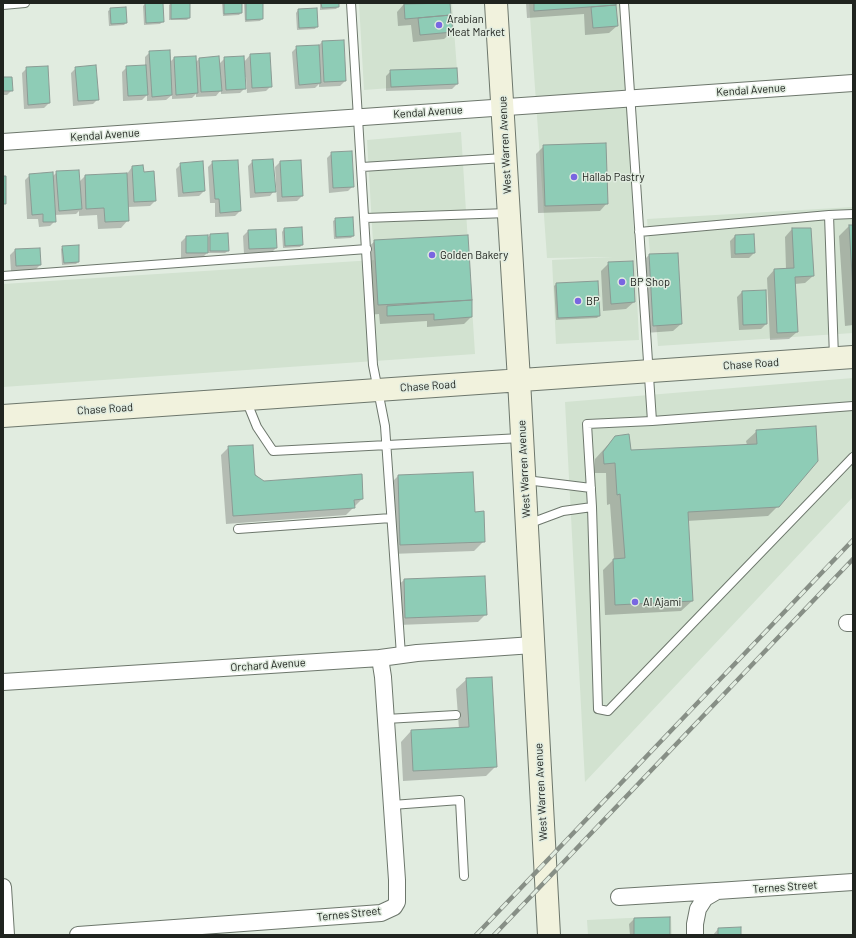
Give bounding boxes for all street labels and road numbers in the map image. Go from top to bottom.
street label: Kendal Avenue [716,81,786,99]
street label: West Warren Avenue [496,96,514,194]
street label: Kendal Avenue [393,103,463,121]
street label: Kendal Avenue [70,126,140,144]
street label: Chase Road [723,355,779,373]
street label: Chase Road [400,377,456,395]
street label: Chase Road [77,400,133,418]
street label: West Warren Avenue [515,420,533,518]
street label: Orchard Avenue [230,656,306,674]
street label: West Warren Avenue [532,743,550,841]
street label: Ternes Street [752,878,818,896]
street label: Ternes Street [316,904,382,924]

